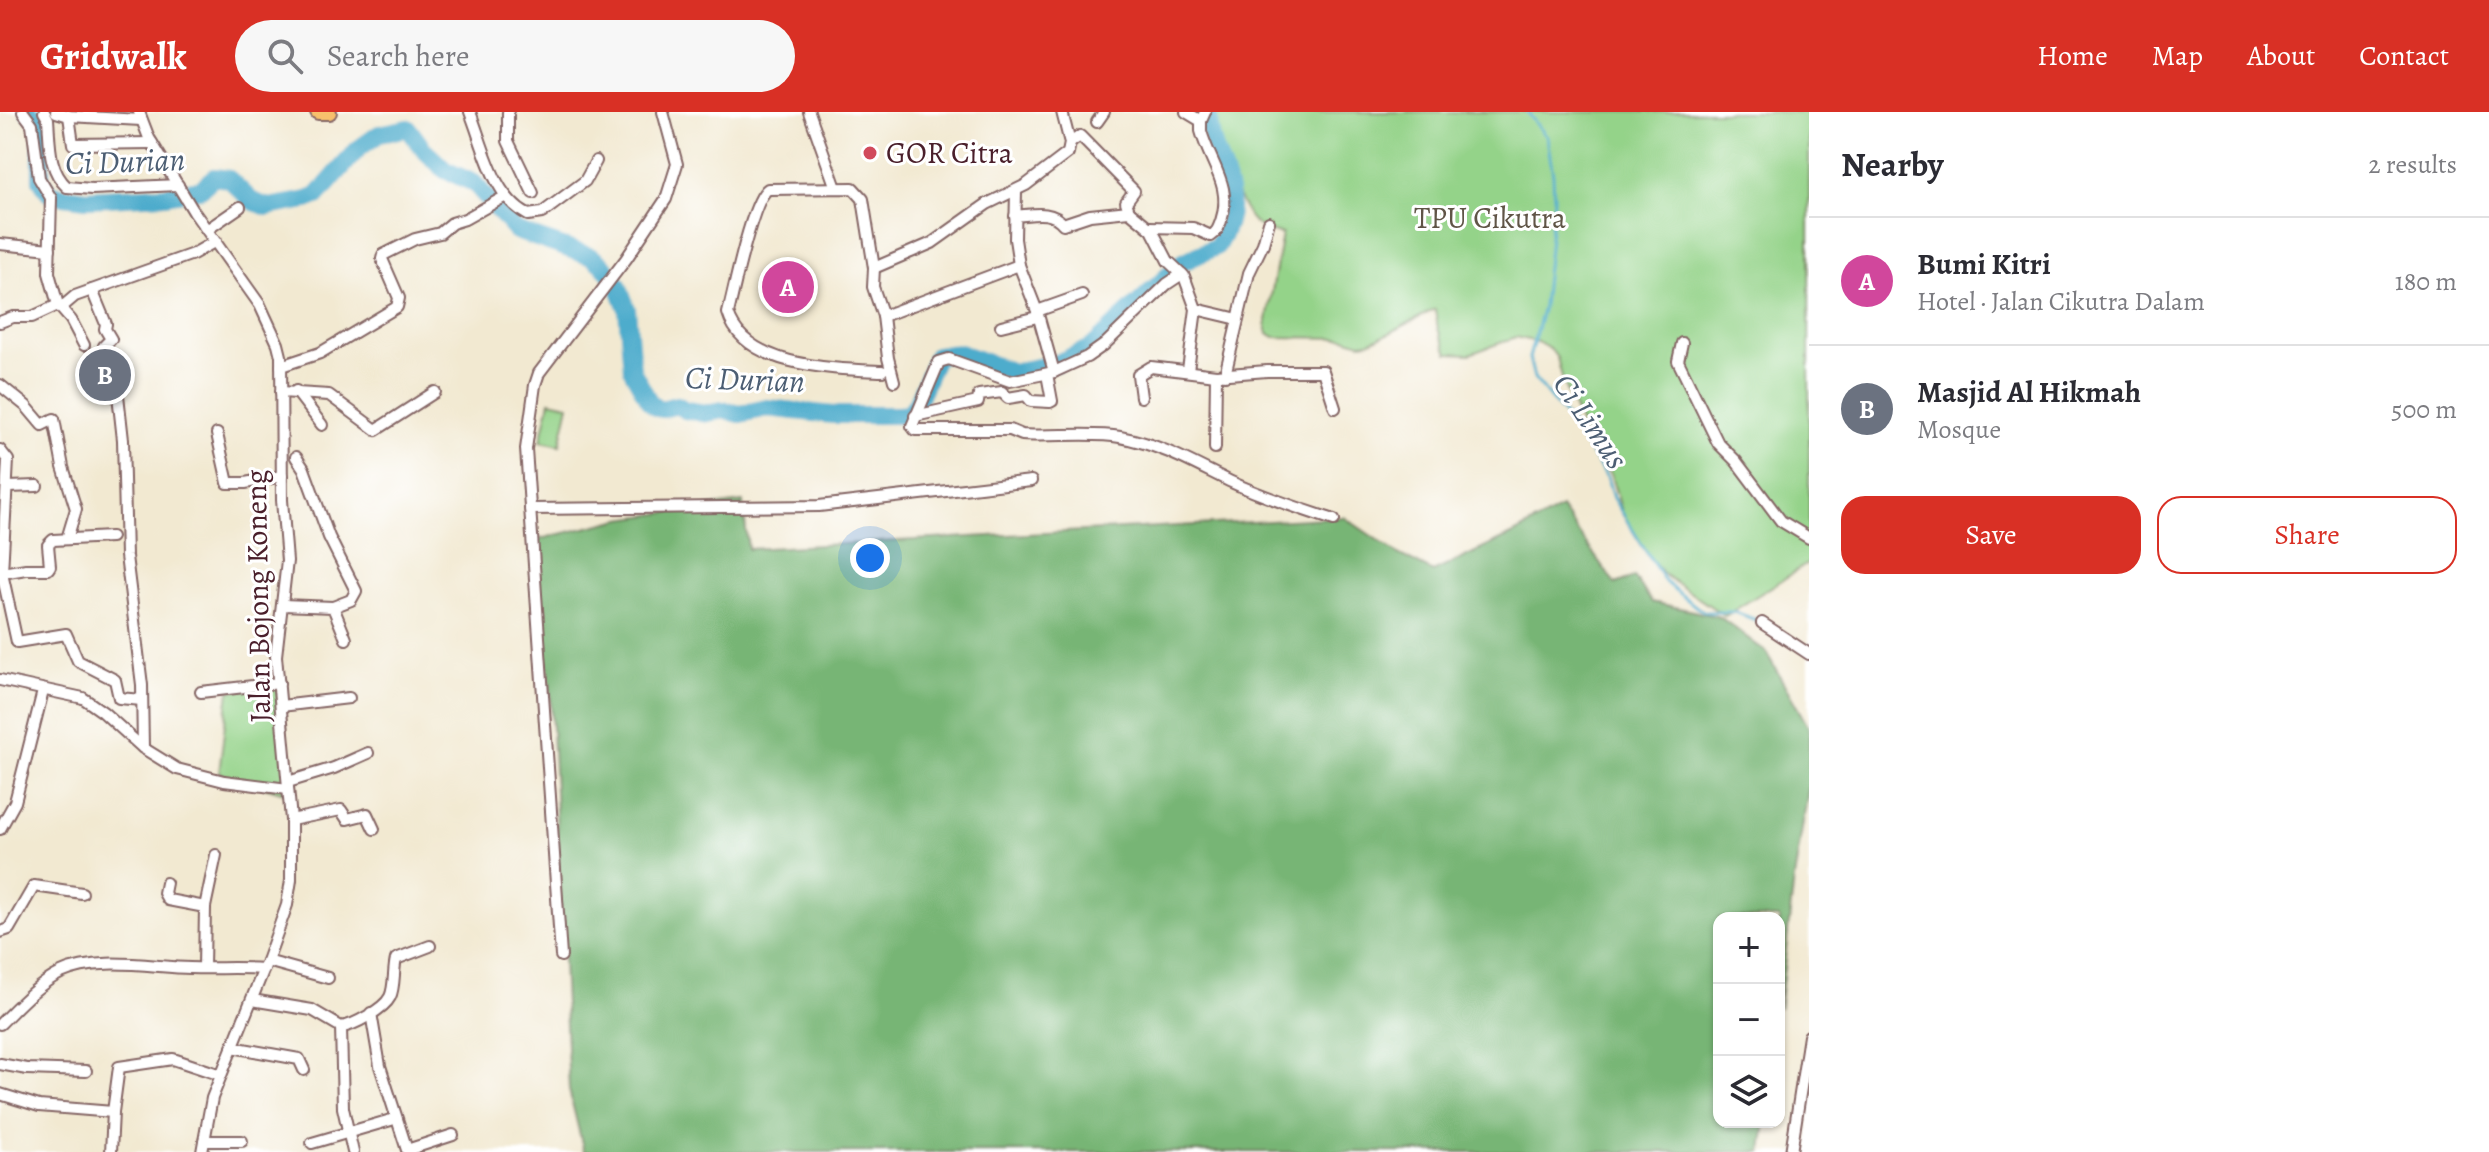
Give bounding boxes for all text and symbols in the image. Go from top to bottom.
search box [235,20,795,92]
text: Gridwalk [40,30,187,82]
icon: search [263,34,307,78]
text: Search here [327,36,469,76]
text: Home [2037,37,2108,75]
text: Map [2152,37,2203,75]
text: About [2247,37,2315,75]
text: Contact [2359,37,2449,75]
place label: GOR Citra [886,133,1013,173]
water label: Ci Durian [64,137,186,185]
text: Nearby [1841,141,1944,188]
marker: GOR Citra [861,144,879,162]
text: 2 results [2368,147,2457,182]
park label: TPU Cikutra [1414,198,1566,238]
text: Bumi Kitri [1917,244,2051,284]
pin: A [762,257,814,317]
text: A [1859,264,1875,299]
text: 180 m [2395,264,2457,299]
text: Hotel · Jalan Cikutra Dalam [1917,284,2205,319]
pin: B [79,345,131,405]
water label: Ci Durian [684,355,806,403]
water label: Ci Limus [1543,365,1639,478]
text: Masjid Al Hikmah [1917,372,2141,412]
text: B [1859,392,1875,427]
text: 500 m [2391,392,2457,427]
text: Mosque [1917,412,2001,447]
street label: Jalan Bojong Koneng [236,469,280,723]
button: Save [1841,496,2141,574]
button: Share [2157,496,2457,574]
your location [850,538,890,578]
map controls [1713,912,1785,1128]
button: + [1713,912,1785,984]
button: − [1713,984,1785,1056]
button: layers [1713,1056,1785,1128]

